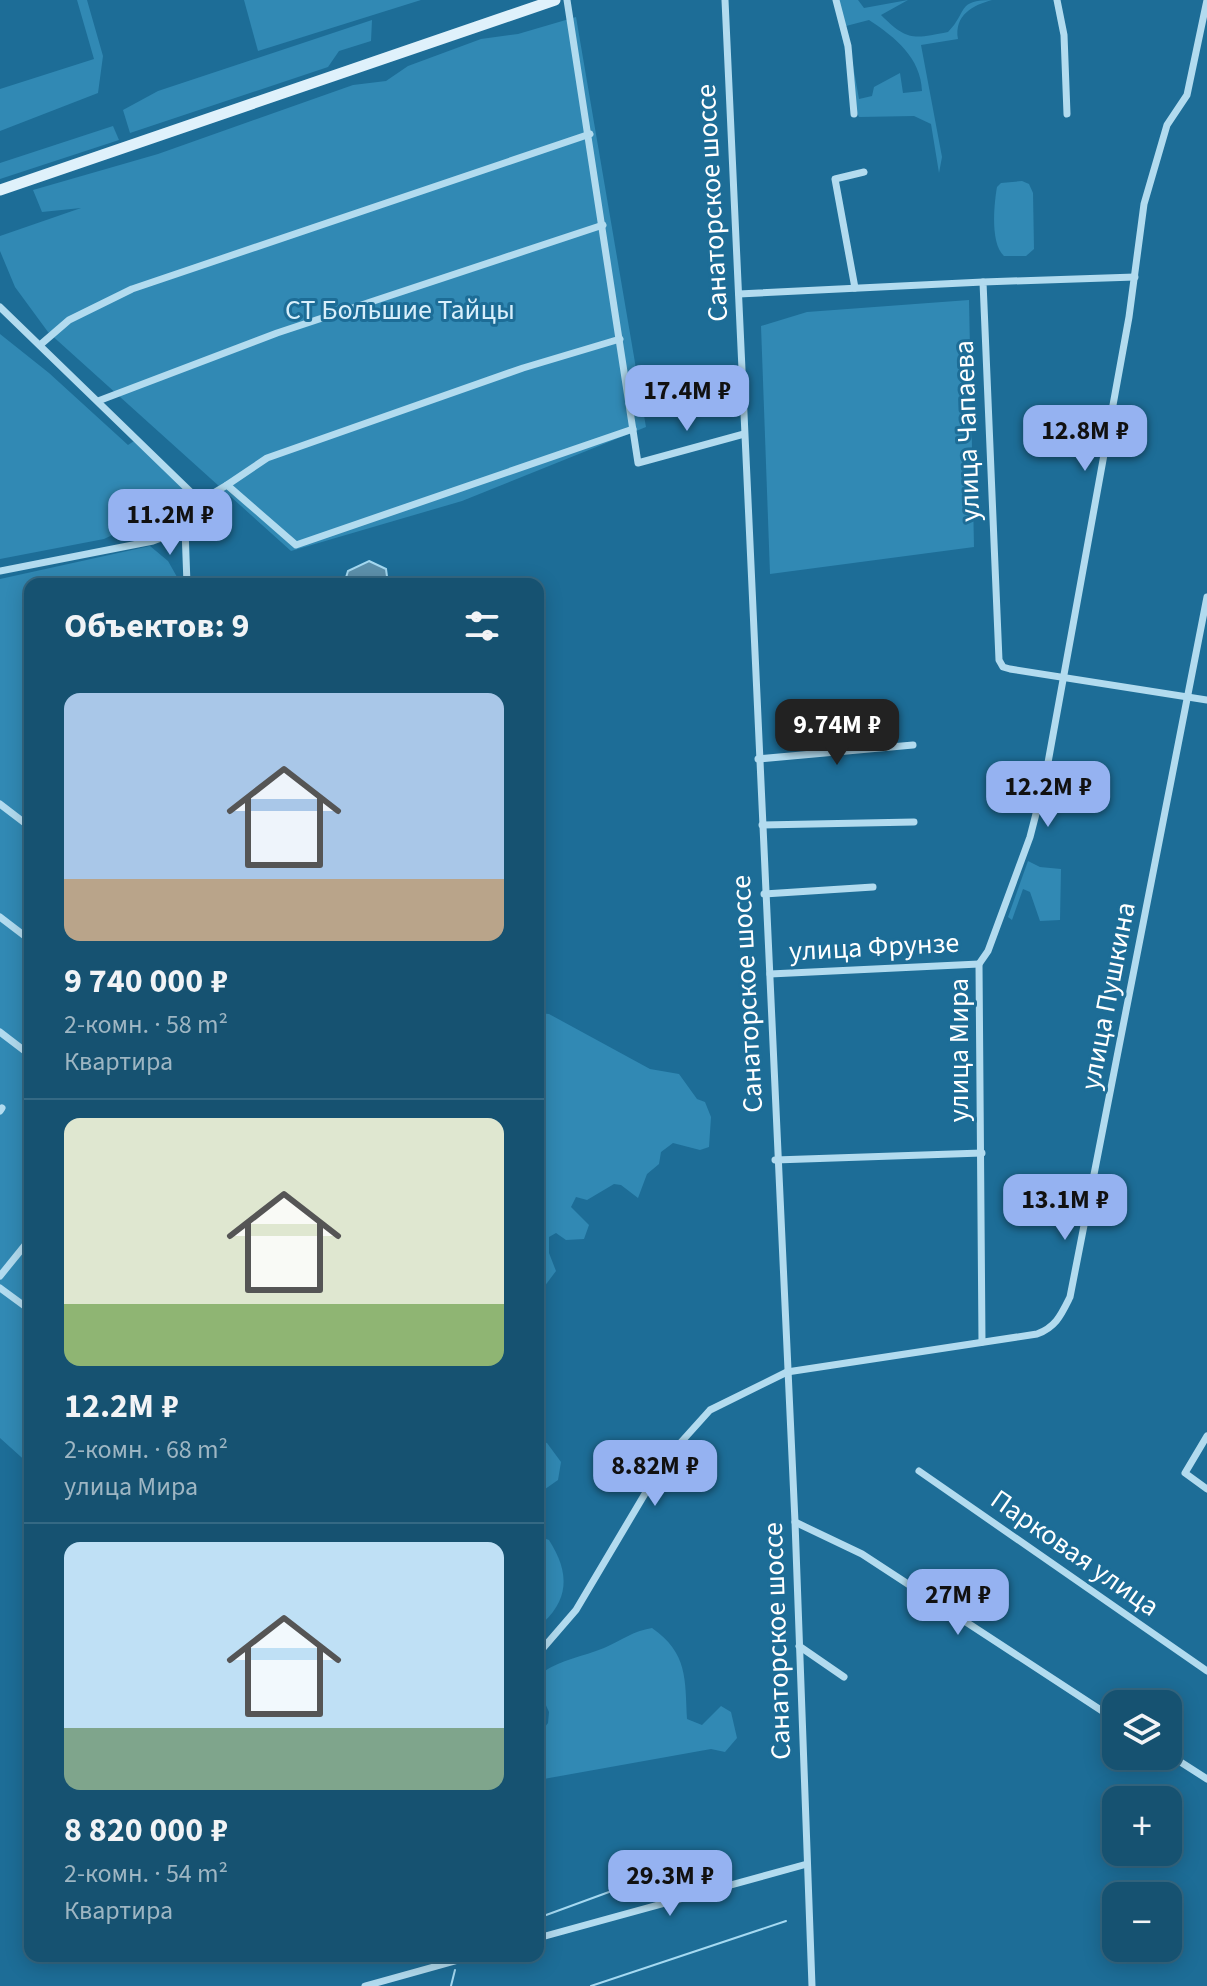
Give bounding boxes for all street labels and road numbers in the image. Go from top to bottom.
street label: Санаторское шоссе [686,83,738,323]
street label: улица Чапаева [944,340,990,522]
street label: Санаторское шоссе [721,874,773,1114]
street label: улица Пушкина [1070,899,1146,1093]
street label: улица Фрунзе [788,923,960,971]
street label: улица Мира [939,978,979,1122]
street label: Парковая улица [982,1480,1168,1626]
street label: Санаторское шоссе [753,1521,801,1761]

